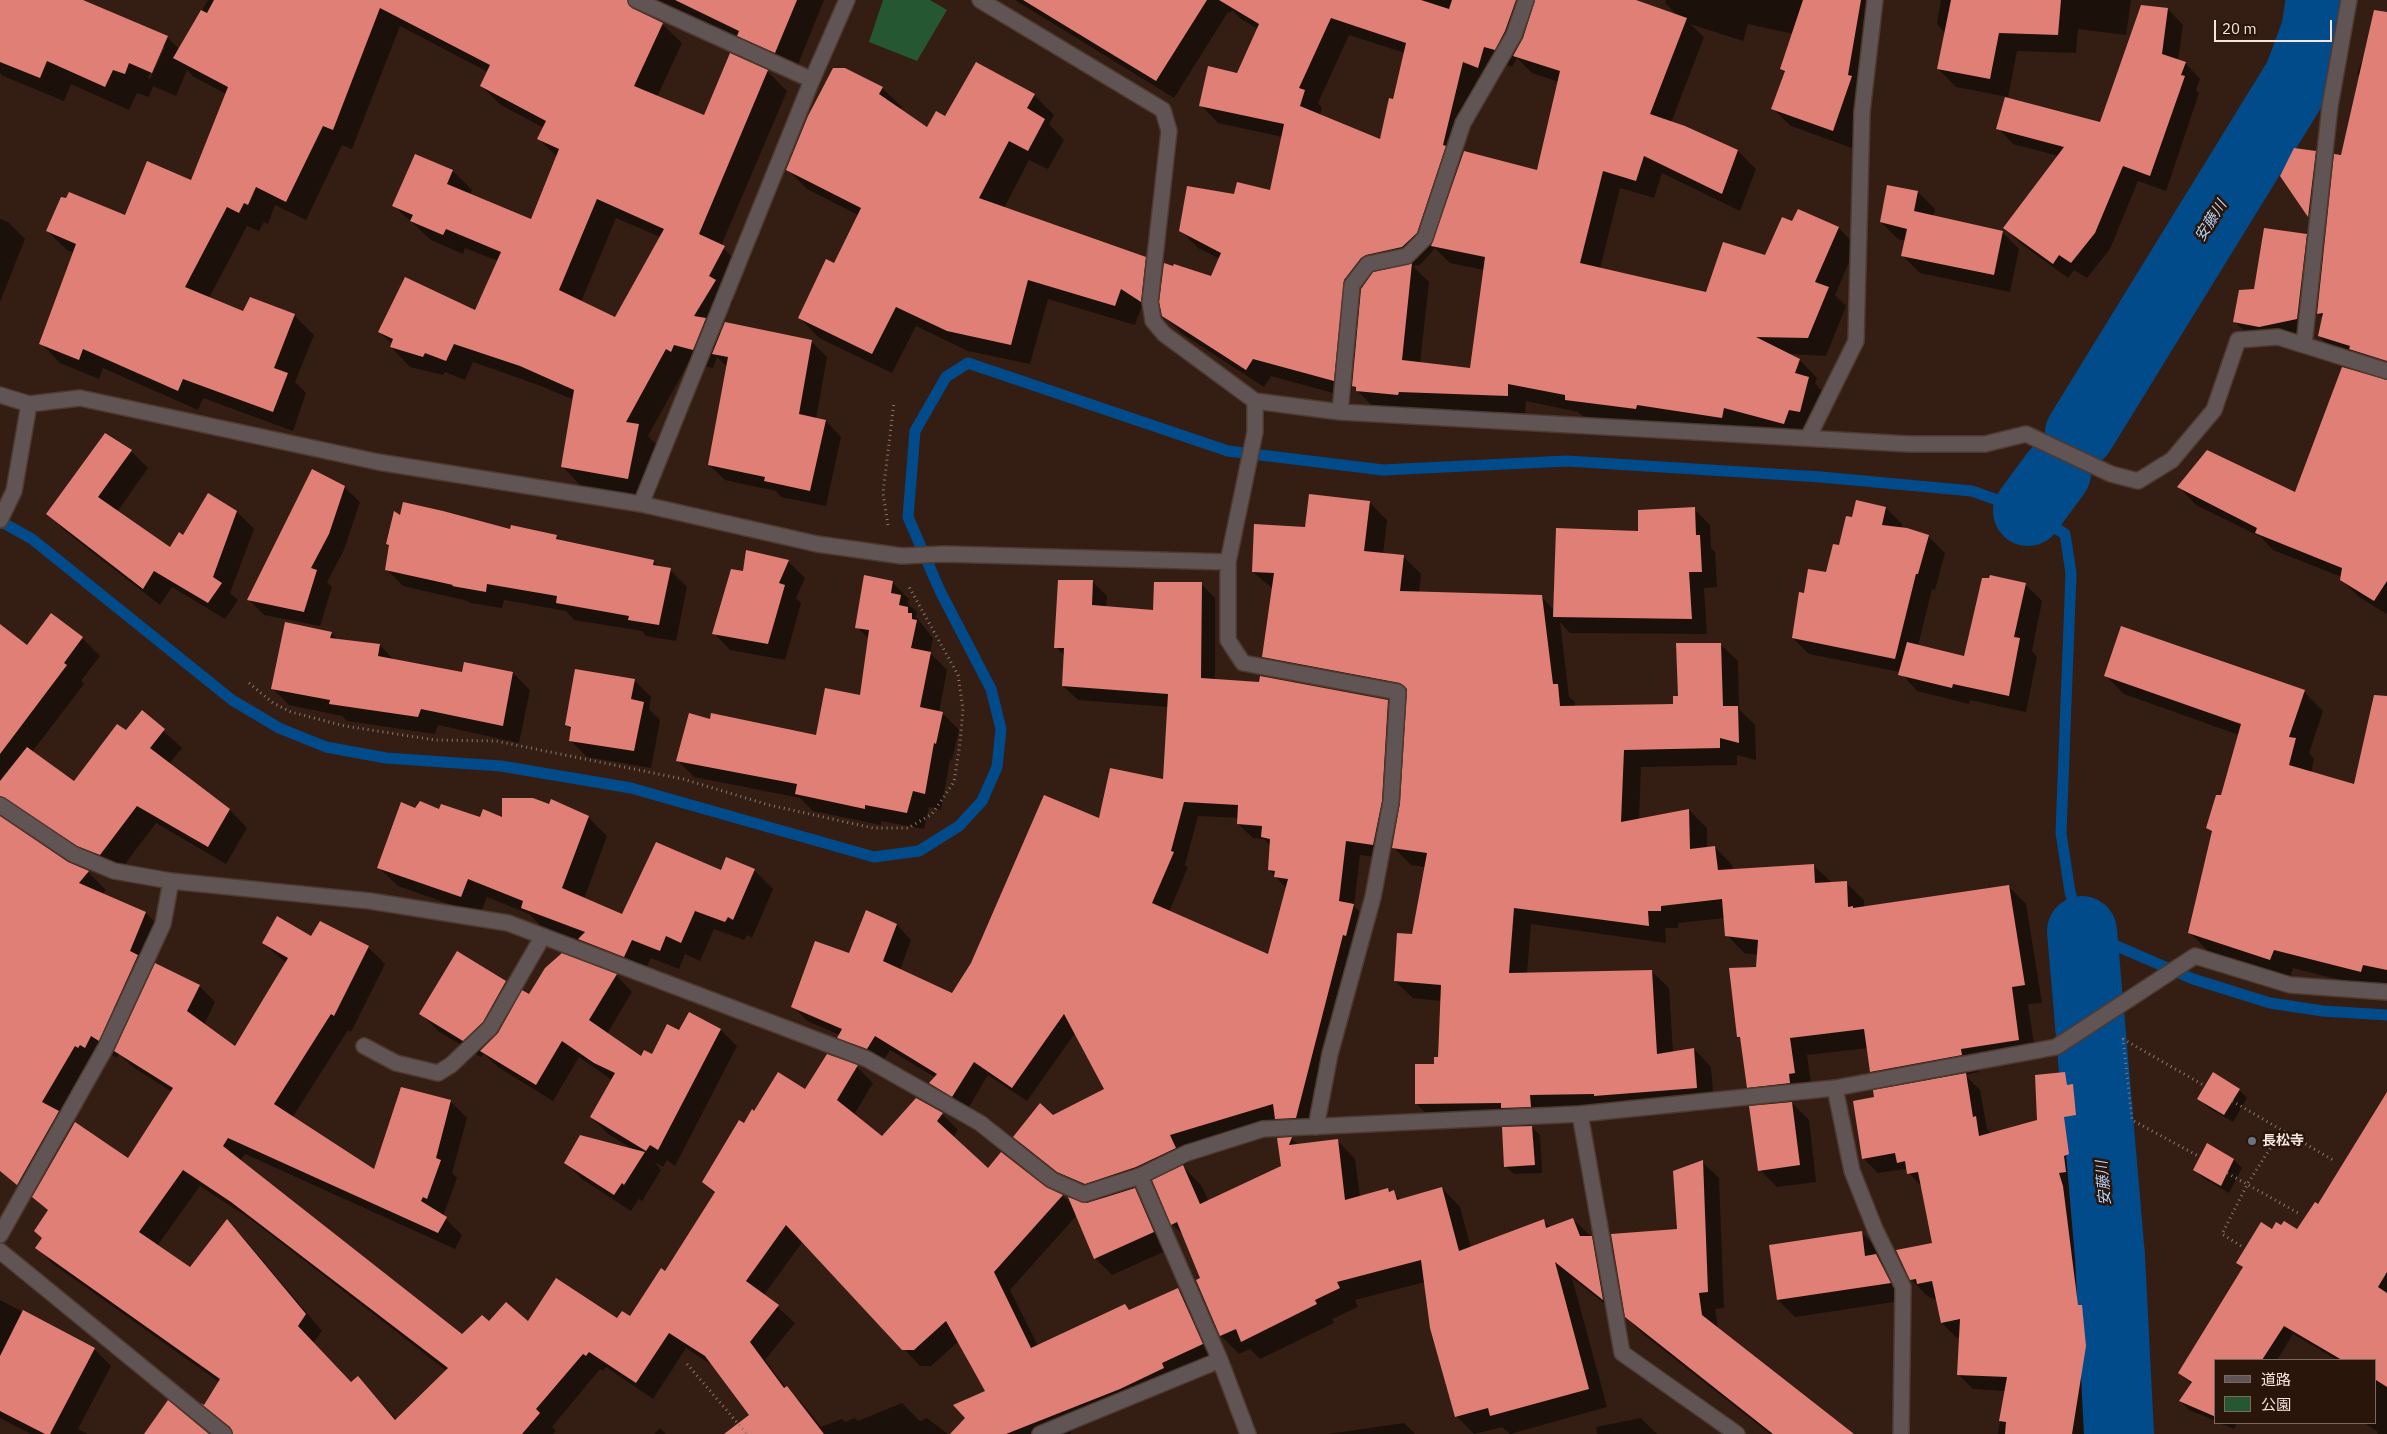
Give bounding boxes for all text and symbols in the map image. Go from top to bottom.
scale bar [2217,10,2334,42]
text: 20 m [2222,19,2257,38]
water label: 安藤川 [2191,197,2231,245]
place label: 長松寺 [2262,1133,2304,1149]
marker: 長松寺 [2246,1135,2258,1147]
water label: 安藤川 [2093,1160,2115,1206]
legend [2214,1359,2377,1424]
text: 道路 [2261,1370,2291,1389]
text: 公園 [2261,1395,2291,1414]

